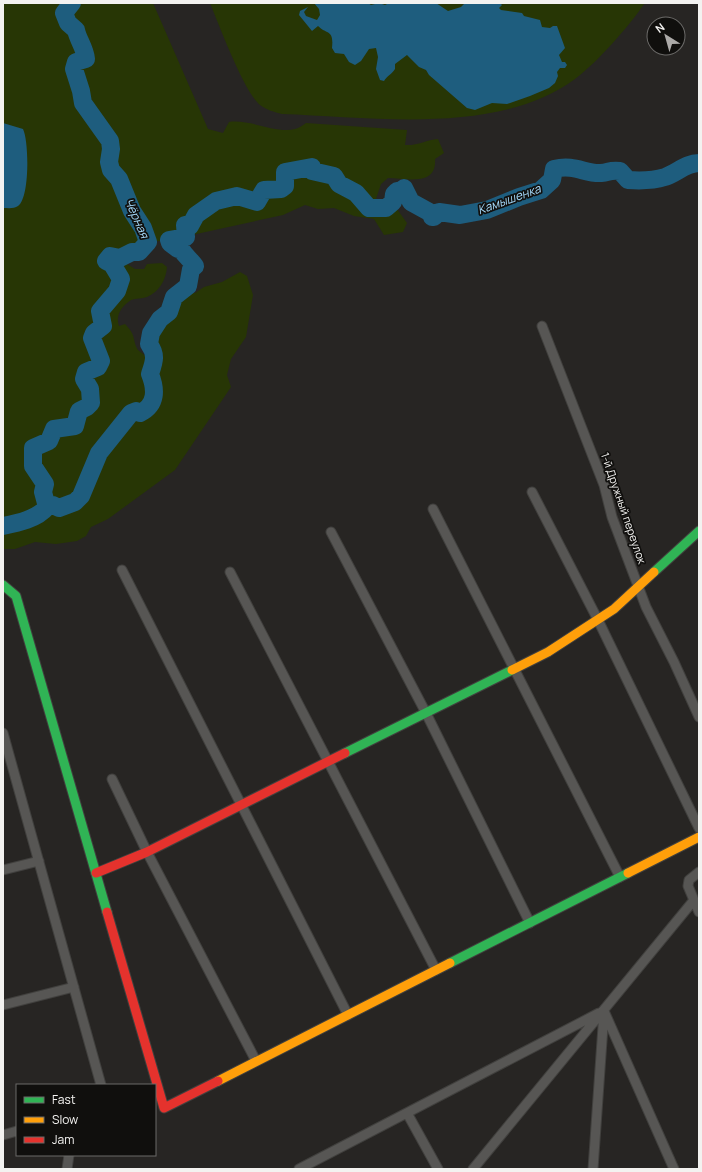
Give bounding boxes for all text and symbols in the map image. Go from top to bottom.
north arrow [646,16,686,56]
text: N [652,19,667,36]
water label: Камышенка [475,179,544,218]
water label: Чёрная [121,195,154,242]
street label: 1-й Дружный переулок [598,450,650,566]
legend [16,1084,156,1156]
text: Fast [52,1091,76,1108]
text: Slow [52,1111,78,1128]
text: Jam [52,1131,74,1148]

